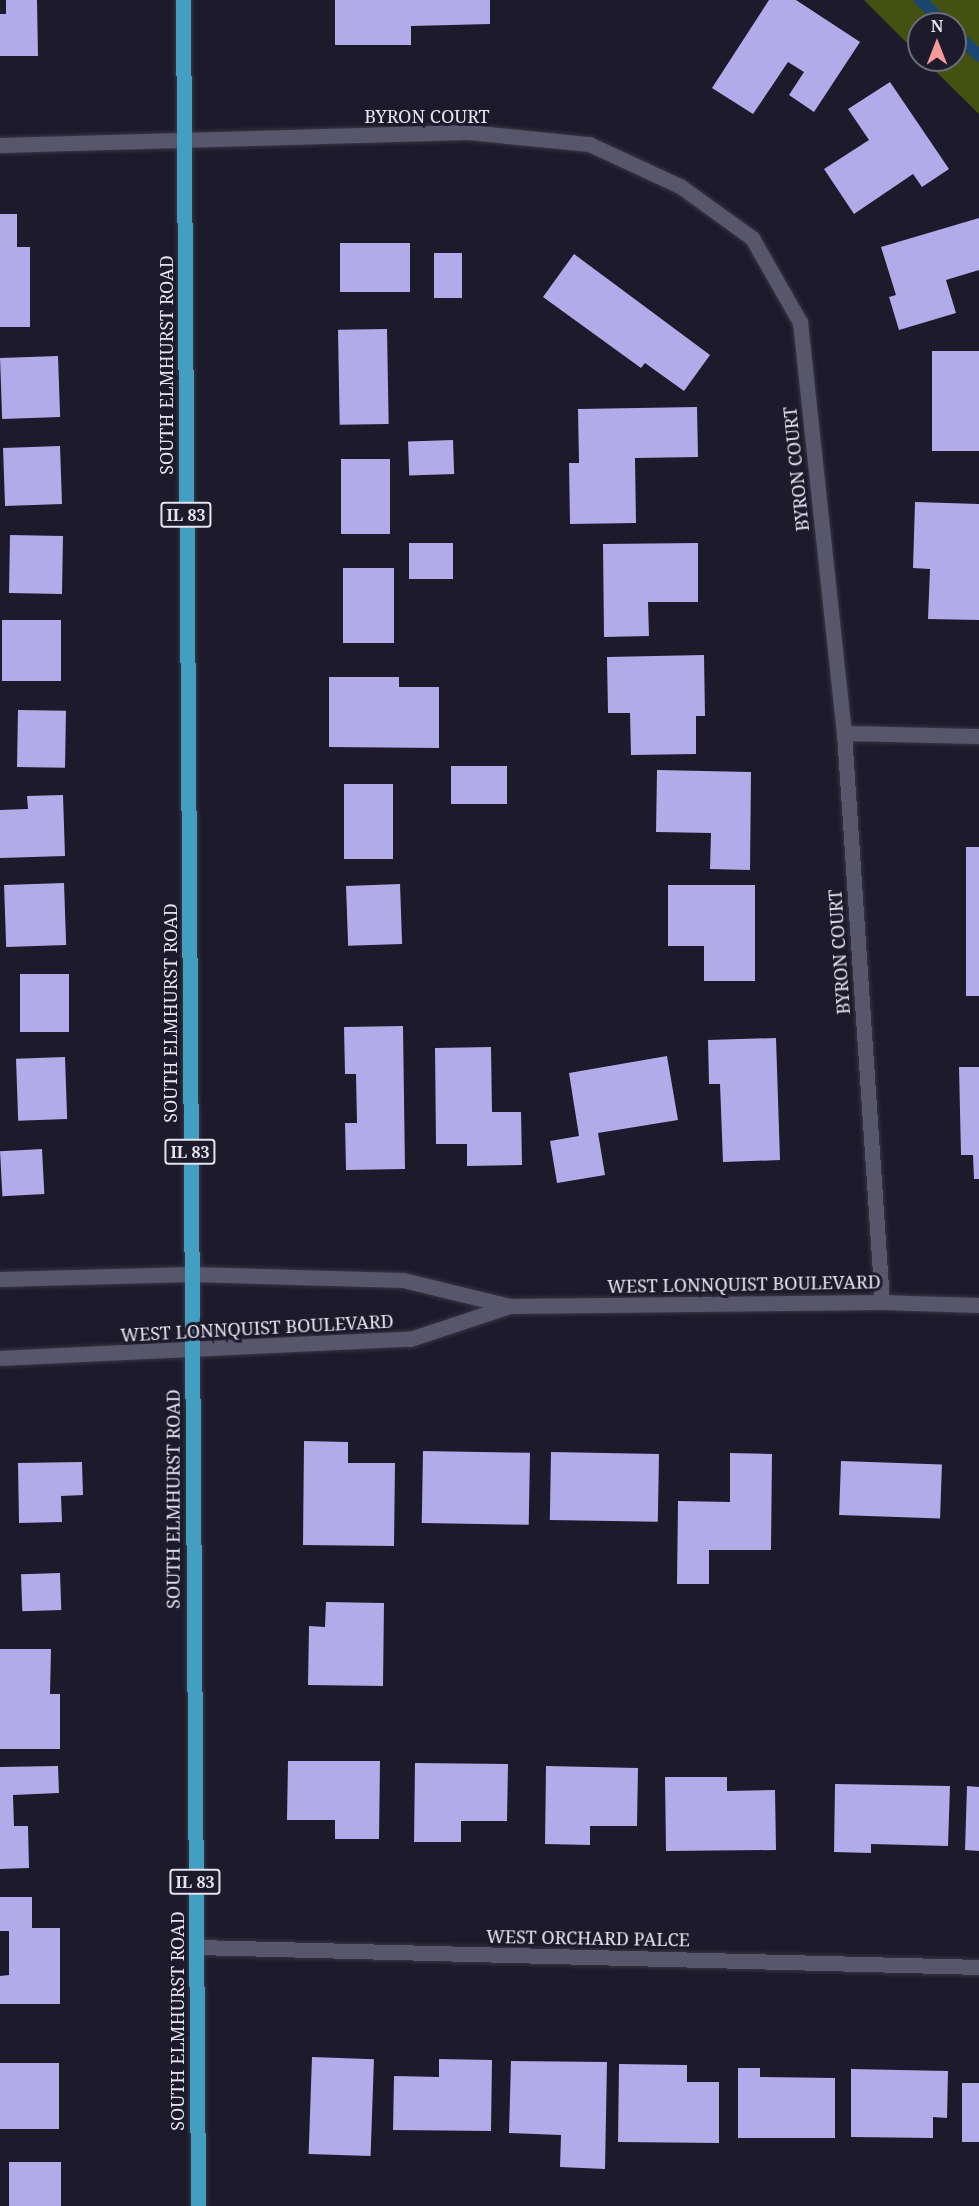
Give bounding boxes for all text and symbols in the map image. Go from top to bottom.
north arrow [907,12,967,72]
text: N [931,15,943,37]
street label: BYRON COURT [364,105,490,127]
street label: SOUTH ELMHURST ROAD [155,255,177,475]
street label: BYRON COURT [779,406,813,532]
road number: IL 83 [159,502,213,528]
street label: BYRON COURT [824,889,854,1015]
street label: SOUTH ELMHURST ROAD [159,903,181,1123]
road number: IL 83 [163,1139,217,1165]
street label: WEST LONNQUIST BOULEVARD [607,1271,881,1297]
street label: WEST LONNQUIST BOULEVARD [120,1310,394,1346]
street label: SOUTH ELMHURST ROAD [162,1389,184,1609]
road number: IL 83 [168,1869,222,1895]
street label: SOUTH ELMHURST ROAD [166,1911,188,2131]
street label: WEST ORCHARD PALCE [486,1925,690,1951]

